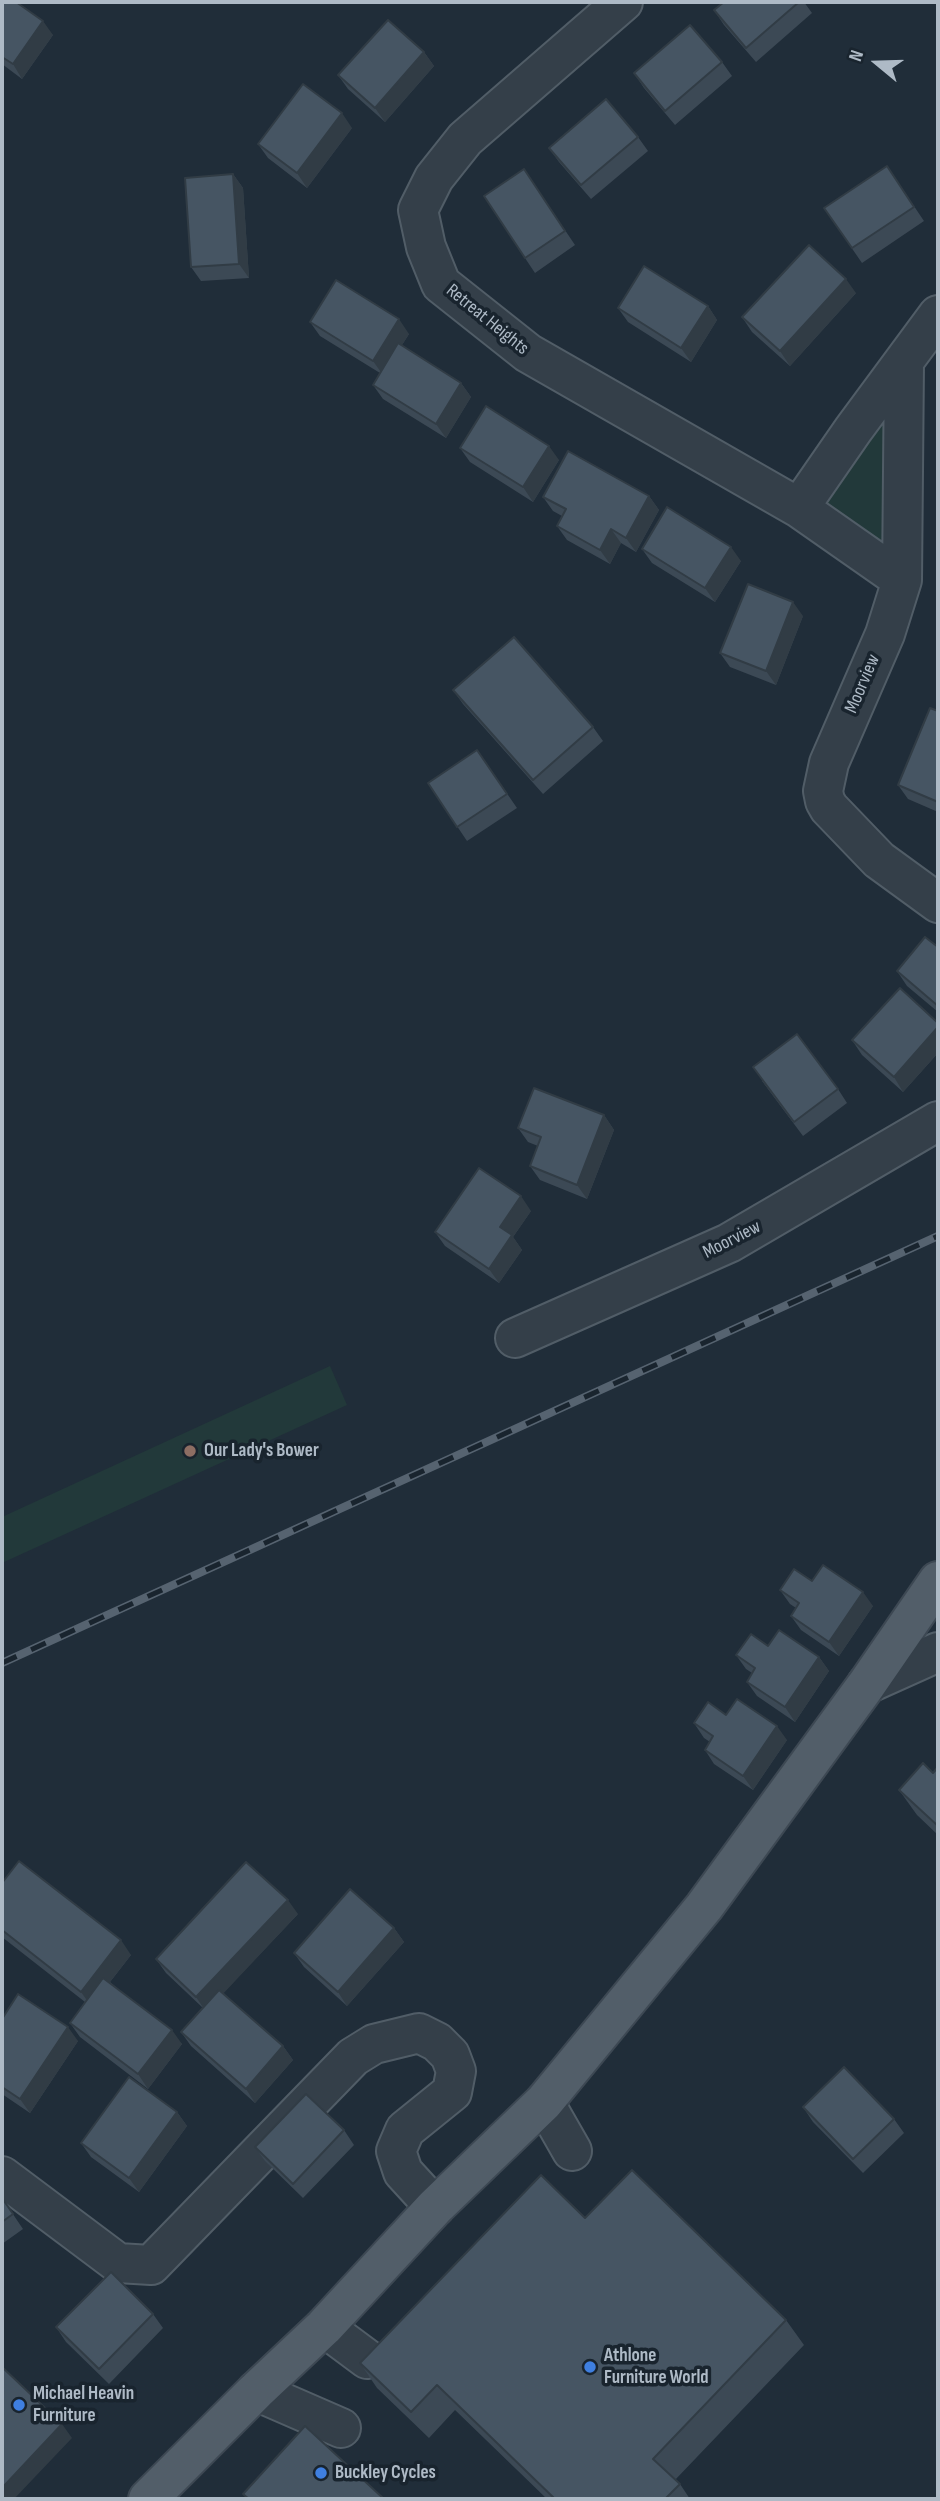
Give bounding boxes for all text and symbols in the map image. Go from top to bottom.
north arrow [842,28,912,98]
text: N [844,47,869,65]
street label: Retreat Heights [441,280,533,360]
street label: Moorview [840,651,886,717]
street label: Moorview [699,1216,765,1264]
place label: Our Lady's Bower [204,1440,319,1462]
marker: Our Lady's Bower [182,1443,198,1459]
place label: Athlone Furniture World [604,2345,709,2389]
marker: Athlone Furniture World [582,2359,598,2375]
place label: Michael Heavin Furniture [33,2383,134,2427]
marker: Michael Heavin Furniture [11,2397,27,2413]
place label: Buckley Cycles [335,2462,436,2484]
marker: Buckley Cycles [313,2465,329,2481]

